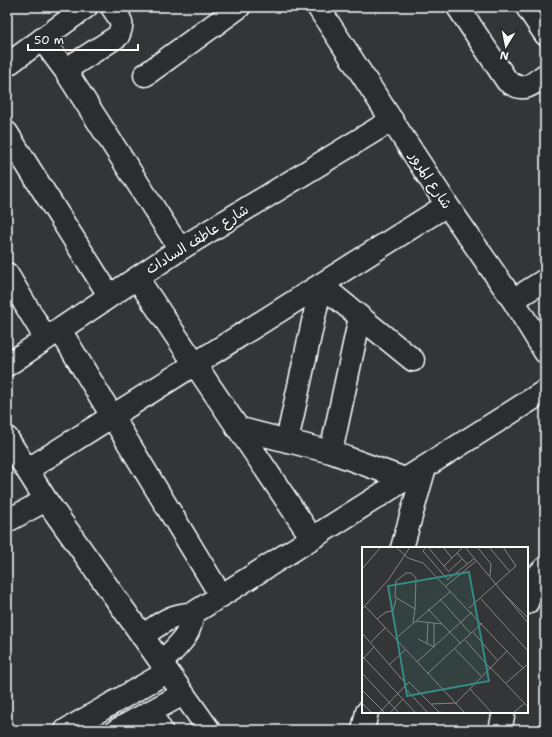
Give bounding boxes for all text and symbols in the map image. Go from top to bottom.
scale bar [28,26,138,52]
north arrow [486,26,526,66]
text: 50 m [34,32,64,48]
text: N [498,47,510,63]
street label: شارع المرور [404,147,456,213]
street label: شارع عاطف السادات [142,200,252,279]
inset map [362,547,528,713]

